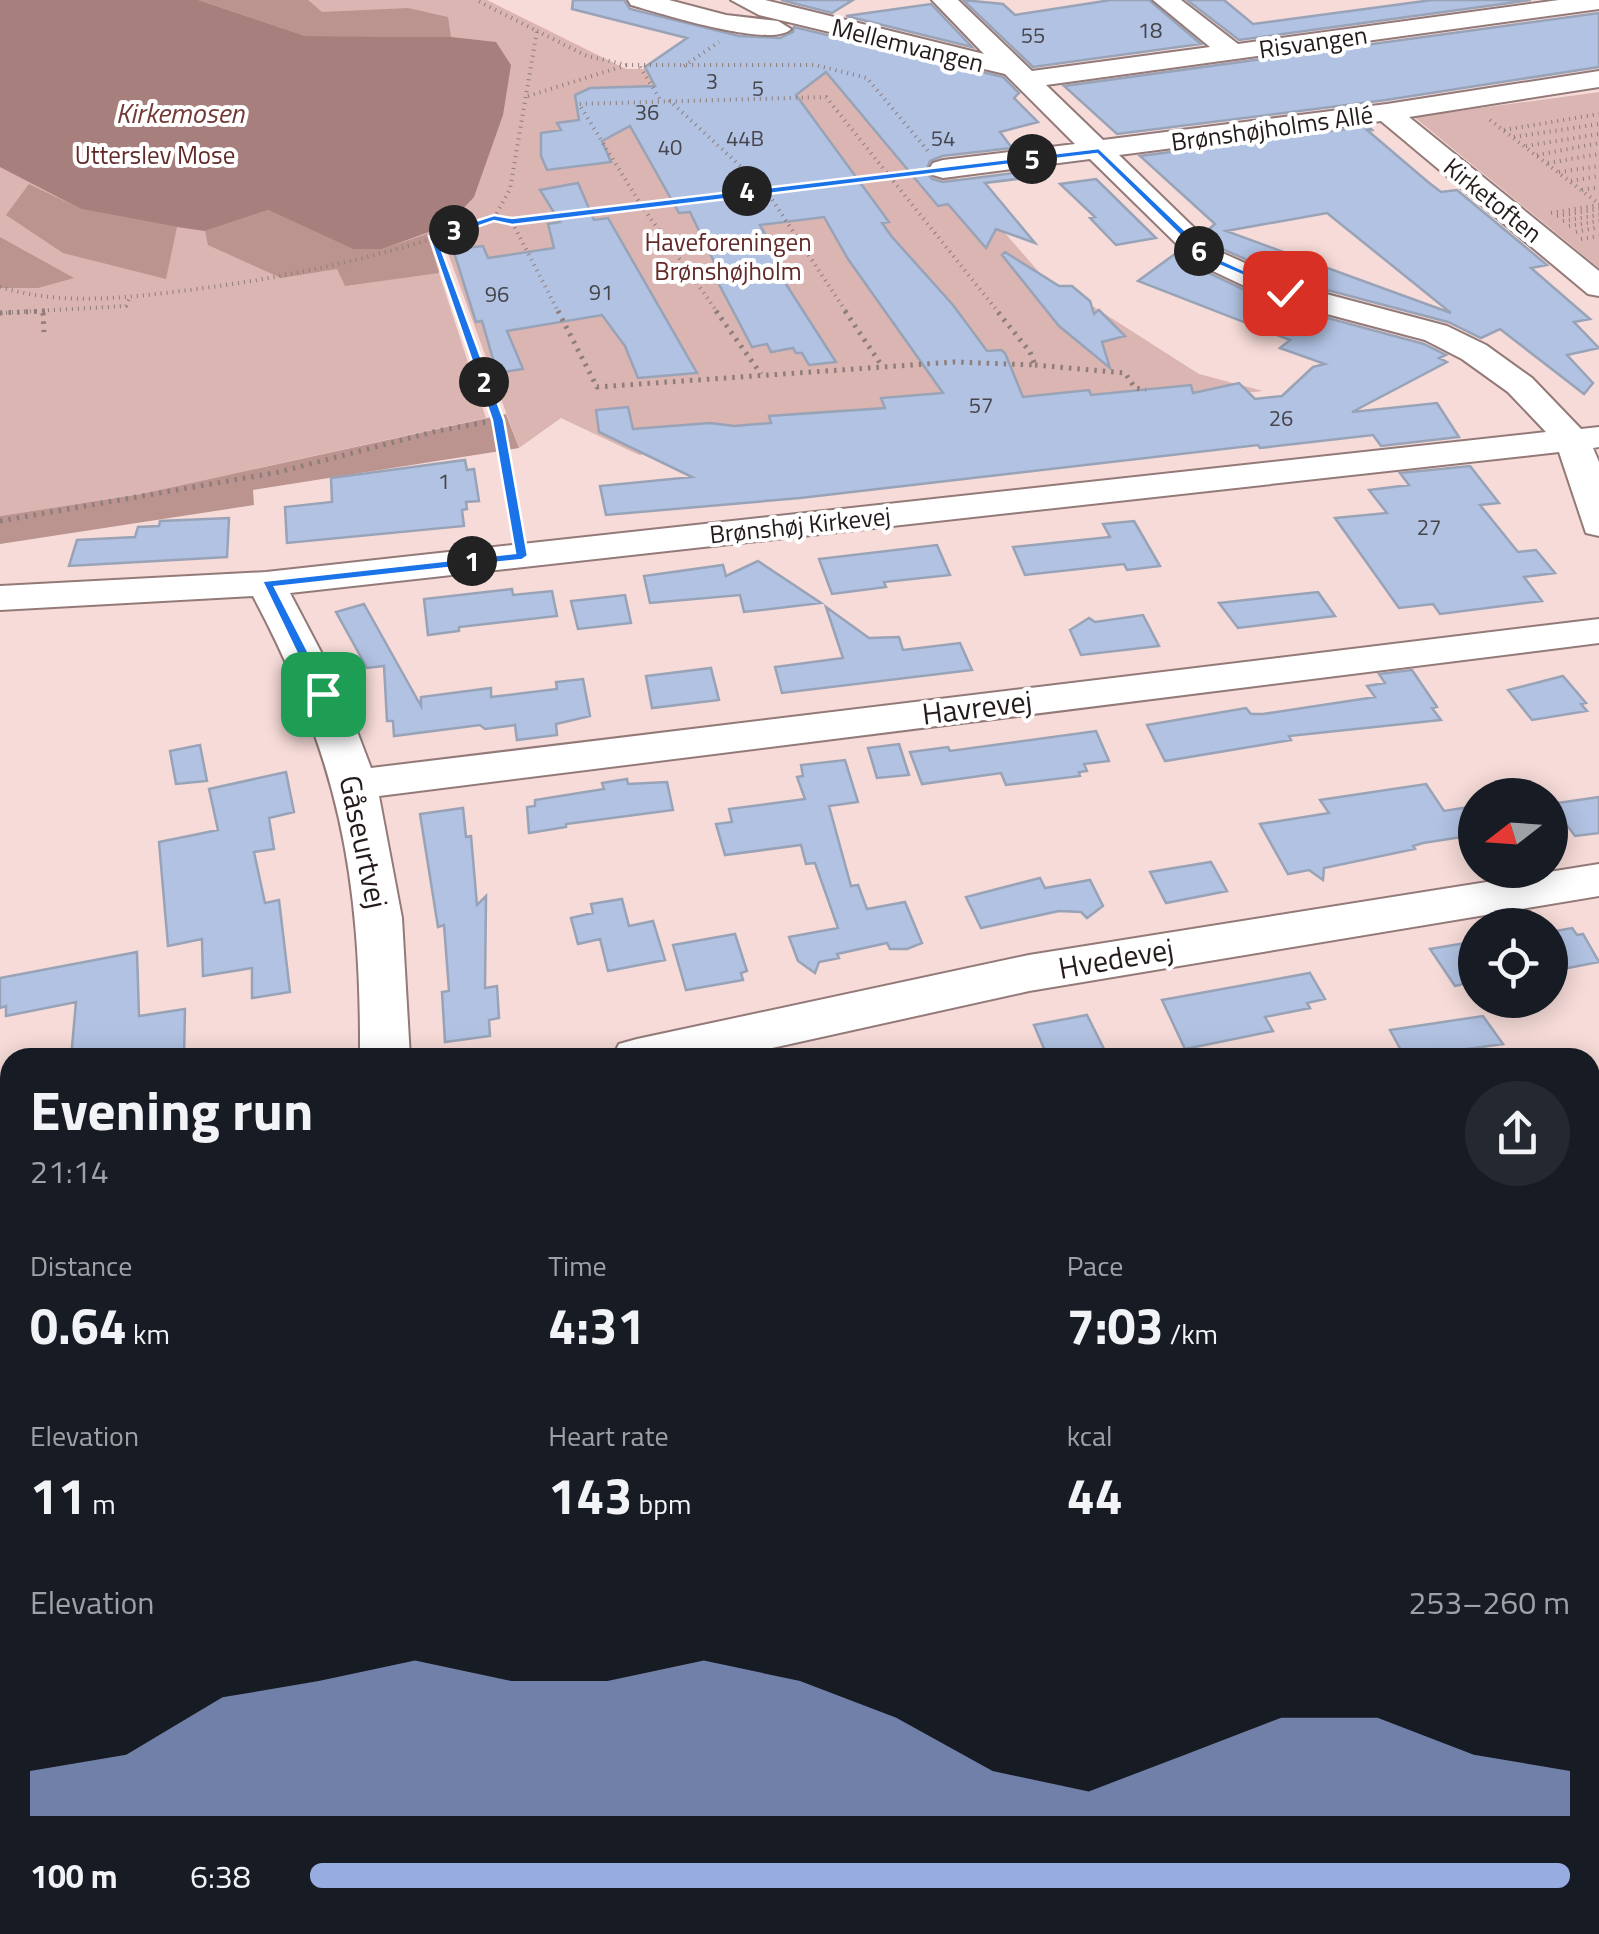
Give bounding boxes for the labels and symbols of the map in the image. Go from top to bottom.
street label: Mellemvangen [828,8,988,82]
house number: 18 [1138,13,1162,47]
street label: Risvangen [1256,16,1370,68]
house number: 55 [1021,18,1045,52]
house number: 3 [706,64,718,98]
house number: 5 [752,71,764,105]
water label: Kirkemosen [116,91,245,134]
house number: 36 [635,95,659,129]
street label: Brønshøjholms Allé [1169,95,1375,161]
house number: 44B [726,121,764,155]
house number: 54 [931,121,955,155]
house number: 40 [658,130,682,164]
pin: 5 [1007,134,1057,184]
park label: Utterslev Mose [75,136,235,174]
street label: Kirketoften [1435,148,1551,252]
pin: 4 [722,166,772,216]
pin: 3 [429,205,479,255]
park label: Haveforeningen Brønshøjholm [644,223,812,290]
pin: 6 [1174,226,1224,276]
pin [1243,251,1328,336]
house number: 91 [589,275,613,309]
house number: 96 [485,277,509,311]
pin: 2 [459,357,509,407]
house number: 57 [969,388,993,422]
house number: 26 [1269,401,1293,435]
house number: 1 [438,464,450,498]
street label: Brønshøj Kirkevej [708,497,892,553]
house number: 27 [1417,510,1441,544]
pin: 1 [447,536,497,586]
pin [281,652,366,737]
street label: Havrevej [919,677,1034,737]
street label: Gåseurtvej [327,771,401,913]
north arrow [1458,778,1568,888]
street label: Hvedevej [1055,925,1177,991]

